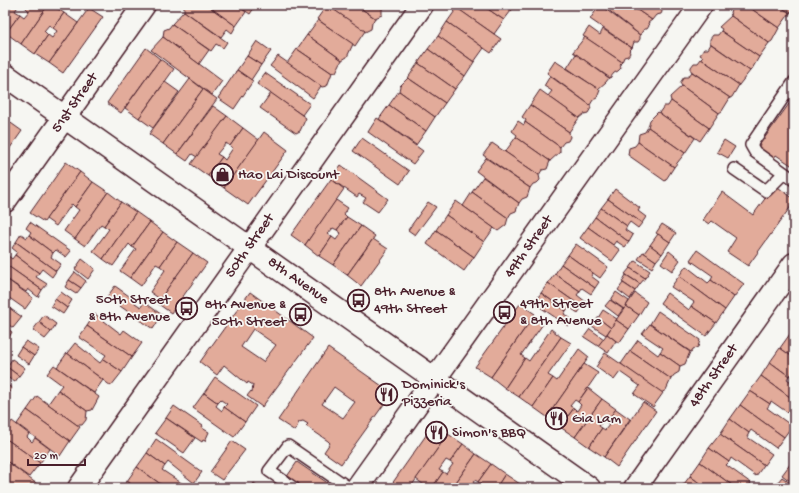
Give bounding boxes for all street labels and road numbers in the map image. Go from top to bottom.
street label: 51st Street [48,68,103,136]
street label: 50th Street [221,209,280,282]
street label: 49th Street [501,211,558,282]
street label: 8th Avenue [264,253,332,309]
street label: 48th Street [686,339,743,411]

